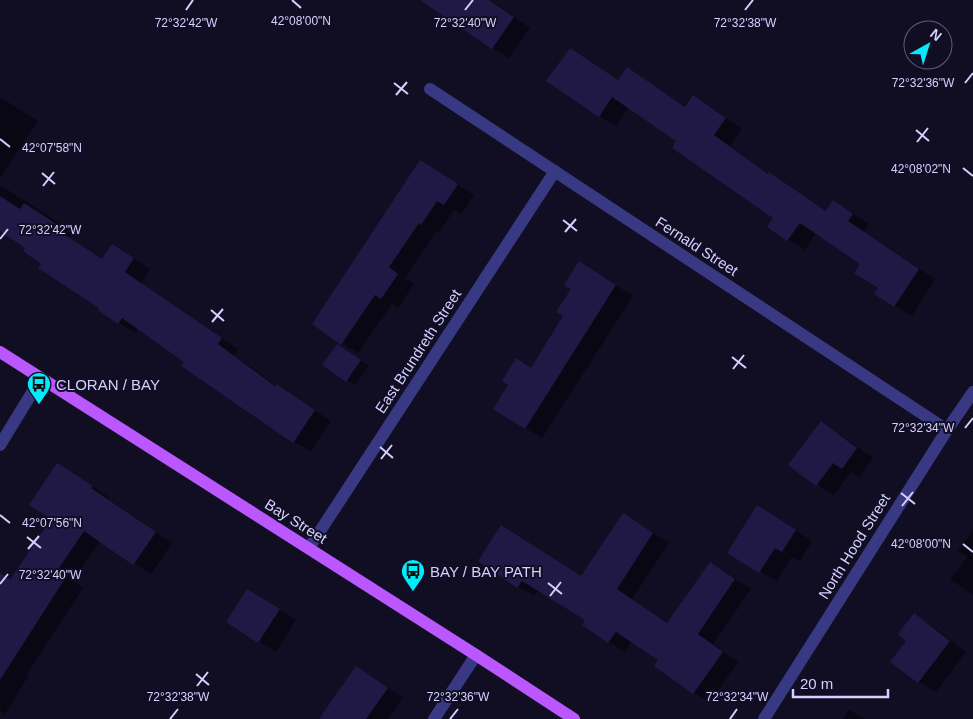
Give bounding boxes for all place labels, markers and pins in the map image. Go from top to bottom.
bus stop icon: CLORAN / BAY [26,371,52,405]
place label: CLORAN / BAY [56,376,160,393]
bus stop icon: BAY / BAY PATH [400,558,426,592]
place label: BAY / BAY PATH [430,563,542,580]

